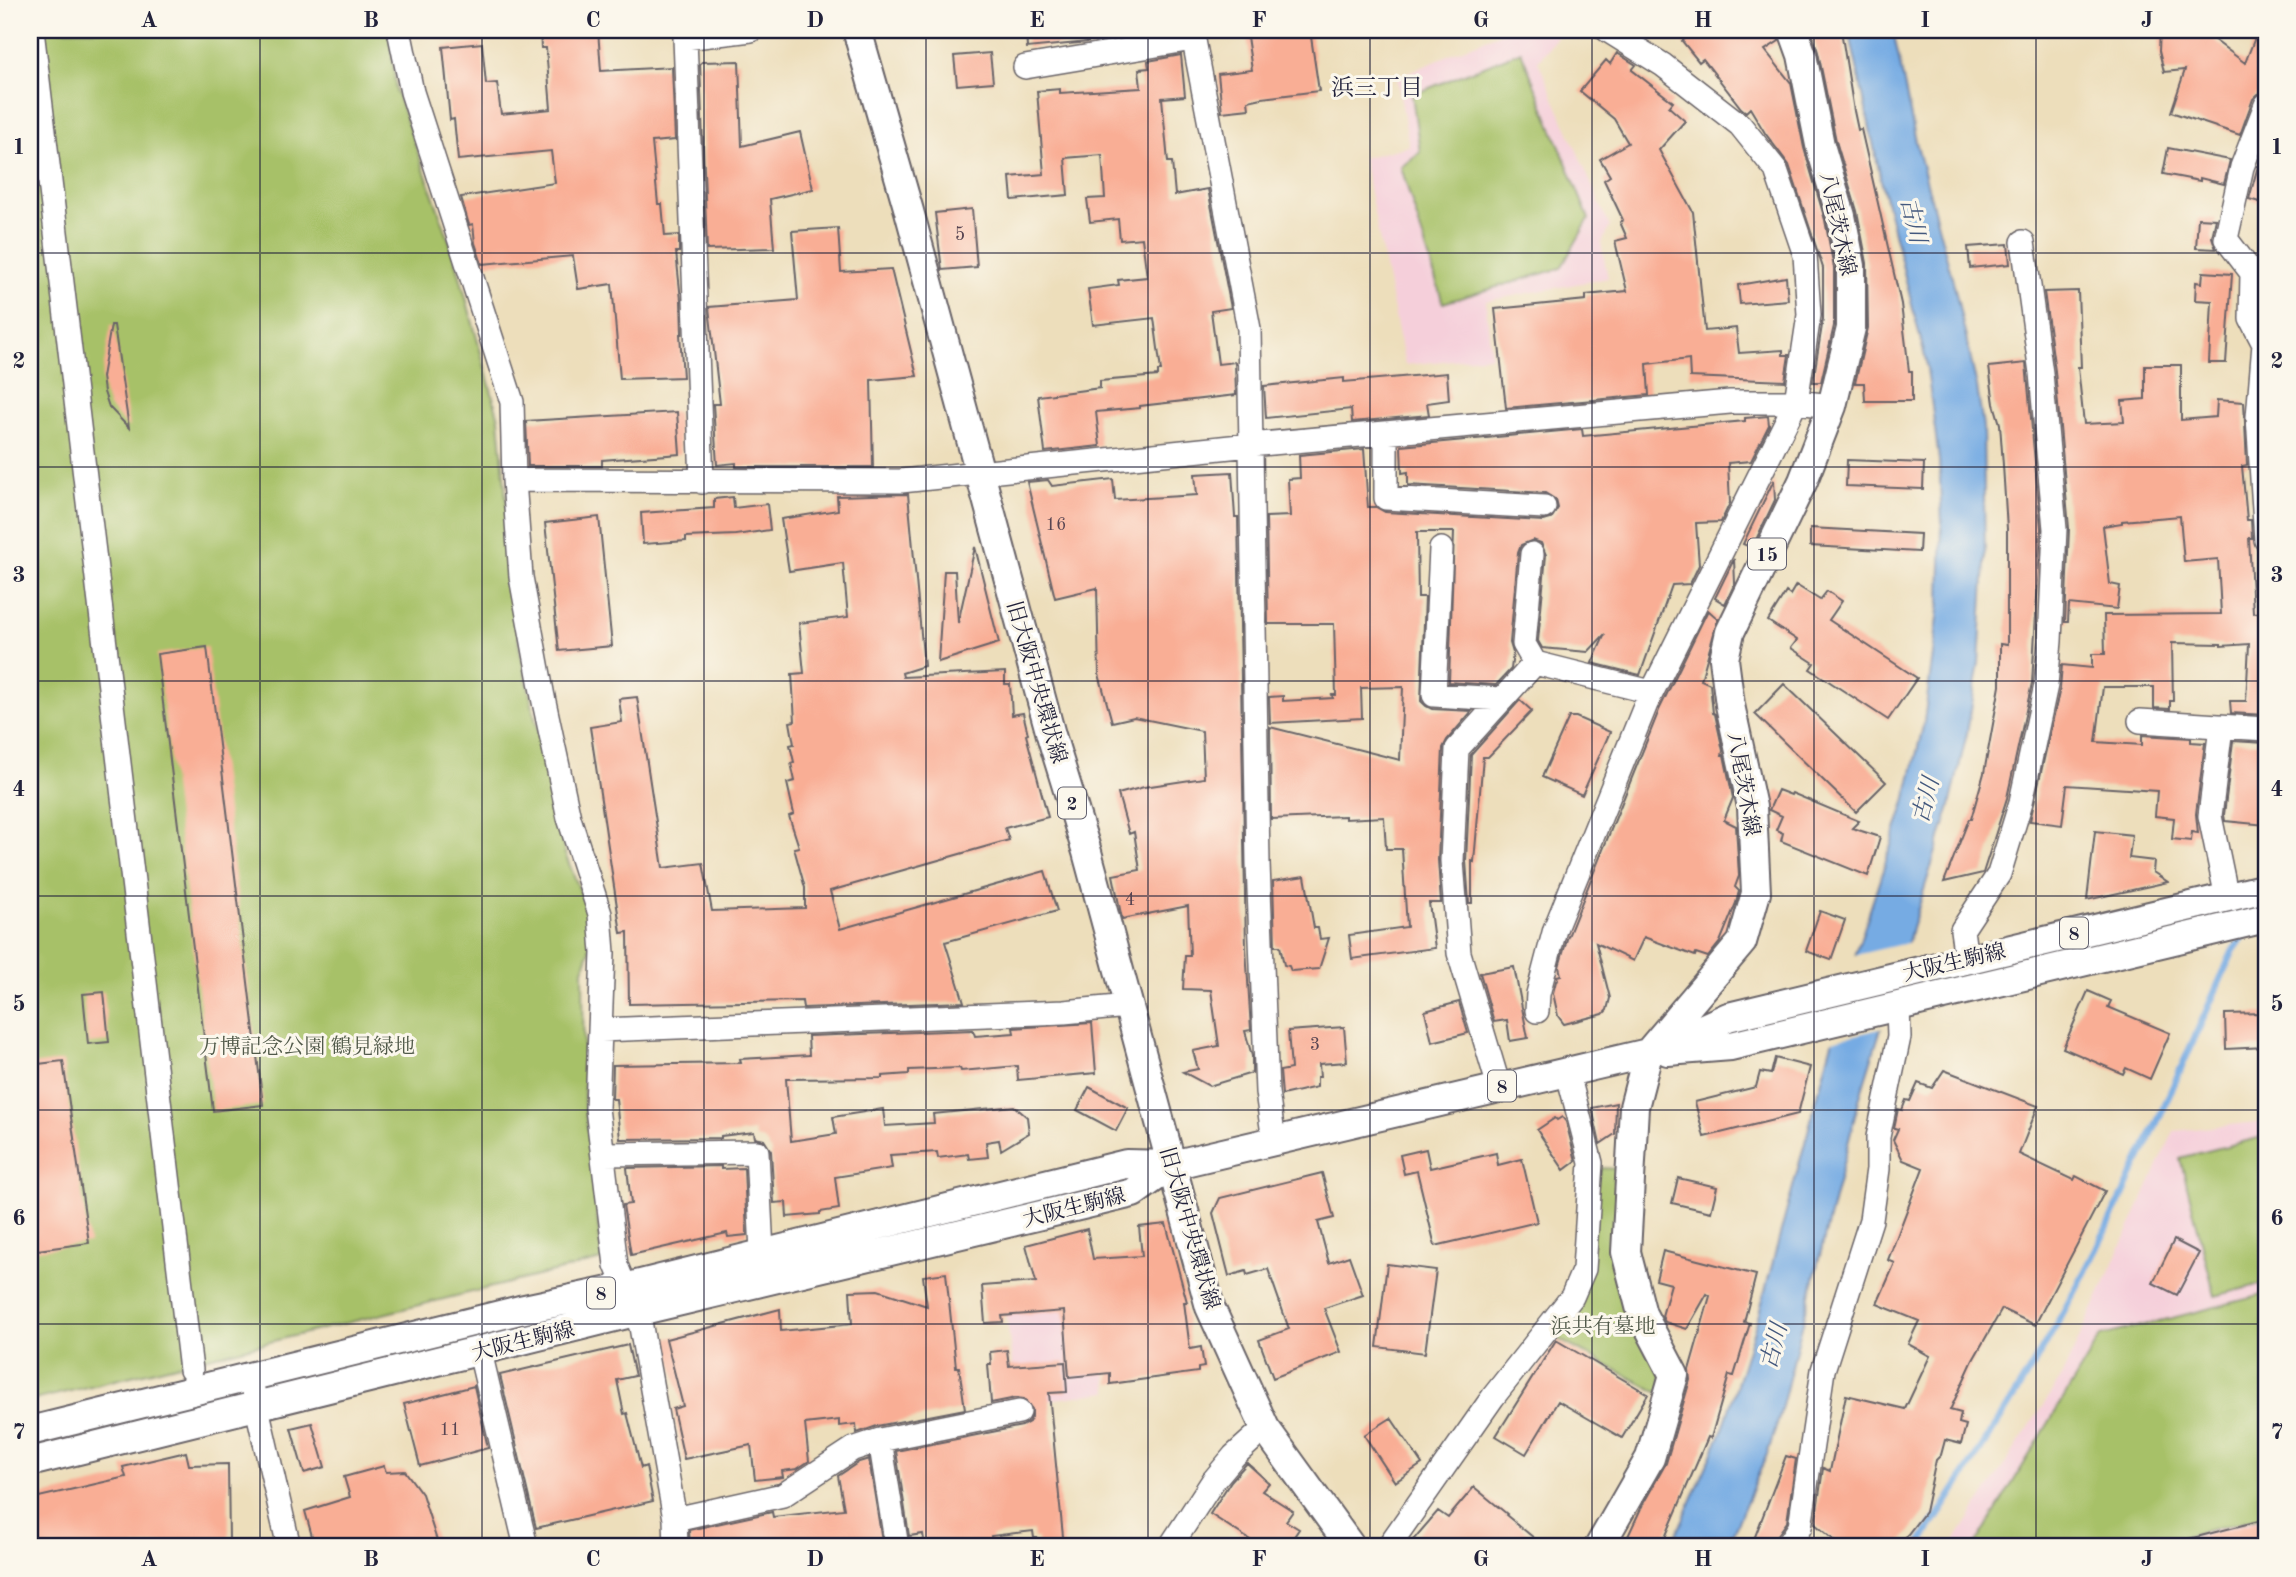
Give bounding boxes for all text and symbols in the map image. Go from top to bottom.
text: A [140,9,158,32]
text: B [363,9,379,32]
text: C [585,9,601,32]
text: D [806,9,824,32]
text: E [1029,9,1045,32]
text: F [1251,9,1267,32]
text: G [1473,9,1489,32]
text: H [1694,9,1712,32]
text: I [1920,9,1930,32]
text: J [2141,9,2153,32]
district label: 浜三丁目 [1331,75,1423,100]
text: 1 [12,136,26,159]
text: 1 [2270,136,2284,159]
street label: 八尾茨木線 [1815,170,1860,278]
water label: 古川 [1896,195,1932,248]
house number: 5 [955,226,965,244]
text: 2 [12,350,26,373]
text: 2 [2270,350,2284,373]
house number: 16 [1046,516,1066,534]
road number: 15 [1748,538,1786,569]
text: 3 [12,564,26,587]
text: 3 [2270,564,2284,587]
street label: 旧大阪中央環状線 [1002,598,1071,766]
street label: 八尾茨木線 [1723,730,1764,838]
water label: 古川 [1907,772,1944,826]
text: 4 [12,778,26,801]
text: 4 [2270,778,2284,801]
road number: 2 [1058,788,1086,818]
house number: 4 [1125,891,1135,909]
road number: 8 [2060,917,2088,948]
street label: 大阪生駒線 [1900,939,2008,986]
text: 5 [12,993,26,1016]
text: 5 [2270,993,2284,1016]
park label: 万博記念公園 鶴見緑地 [199,1034,415,1058]
house number: 3 [1310,1036,1320,1054]
road number: 8 [1488,1070,1516,1102]
street label: 旧大阪中央環状線 [1155,1144,1224,1312]
street label: 大阪生駒線 [1020,1184,1128,1231]
text: 6 [12,1207,26,1230]
text: 6 [2270,1207,2284,1230]
road number: 8 [587,1278,615,1308]
park label: 浜共有墓地 [1551,1315,1656,1338]
street label: 大阪生駒線 [469,1318,577,1365]
water label: 古川 [1755,1318,1792,1372]
text: 7 [12,1421,26,1444]
house number: 11 [440,1421,460,1439]
text: 7 [2270,1421,2284,1444]
text: A [140,1548,158,1571]
text: B [363,1548,379,1571]
text: C [585,1548,601,1571]
text: D [806,1548,824,1571]
text: E [1029,1548,1045,1571]
text: F [1251,1548,1267,1571]
text: G [1473,1548,1489,1571]
text: H [1694,1548,1712,1571]
text: I [1920,1548,1930,1571]
text: J [2141,1548,2153,1571]

